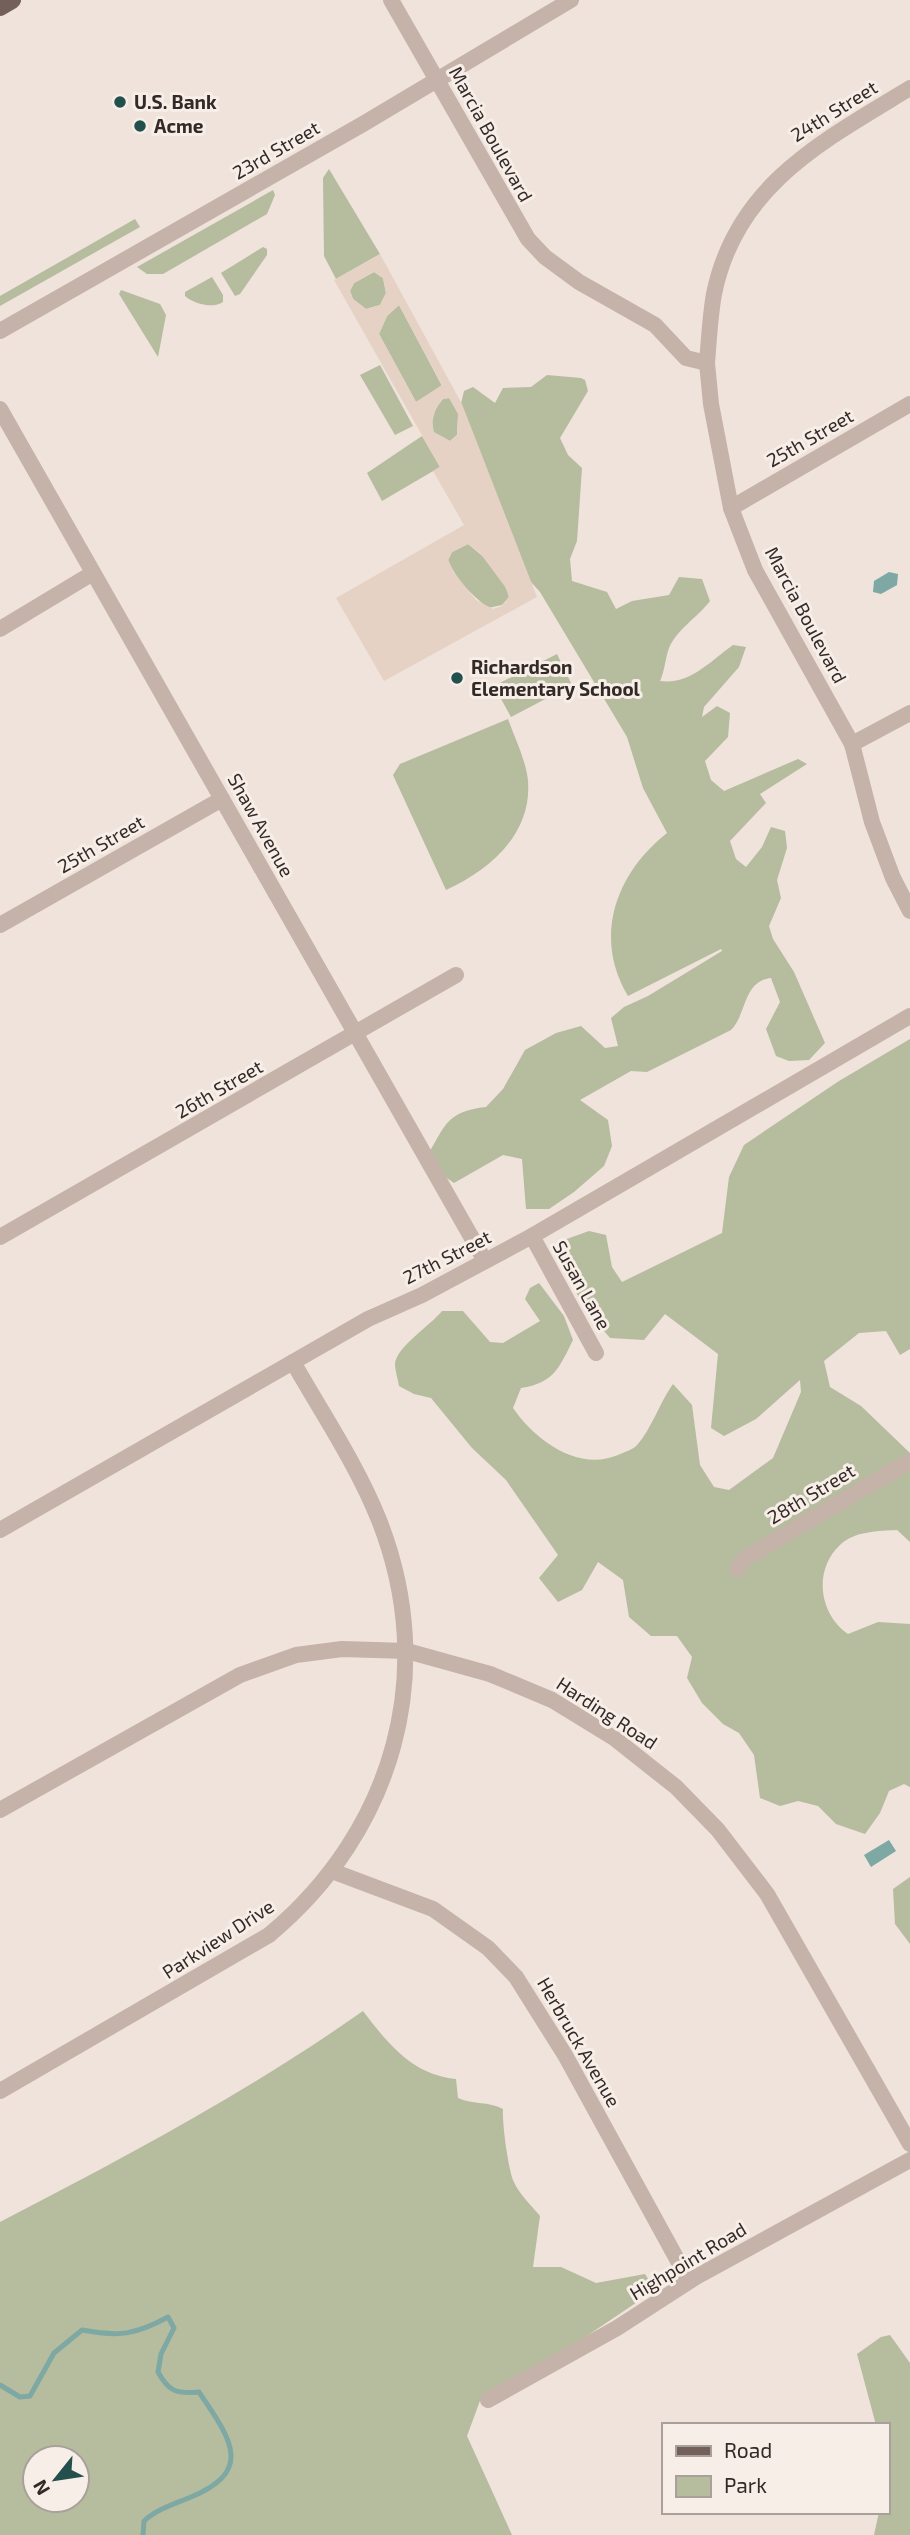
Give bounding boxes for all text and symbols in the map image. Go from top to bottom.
street label: Marcia Boulevard [445,62,538,205]
street label: 24th Street [786,75,881,146]
place label: U.S. Bank [134,90,217,113]
marker: U.S. Bank [112,94,128,110]
place label: Acme [154,114,204,137]
street label: 23rd Street [228,115,323,184]
marker: Acme [132,118,148,134]
street label: 25th Street [762,404,857,472]
street label: Marcia Boulevard [761,543,852,687]
place label: Richardson Elementary School [471,655,641,701]
marker: Richardson Elementary School [449,670,465,686]
street label: Shaw Avenue [224,769,299,881]
street label: 25th Street [53,810,148,878]
street label: 26th Street [171,1054,266,1123]
street label: 27th Street [399,1225,495,1289]
street label: Susan Lane [549,1236,616,1333]
street label: 28th Street [763,1459,858,1529]
street label: Harding Road [552,1671,662,1754]
street label: Parkview Drive [158,1894,278,1983]
street label: Herbruck Avenue [533,1973,626,2111]
street label: Highpoint Road [625,2217,750,2304]
legend [662,2423,889,2514]
text: Road [724,2437,772,2462]
north arrow [21,2444,91,2514]
text: Park [724,2472,767,2497]
text: N [27,2476,54,2499]

